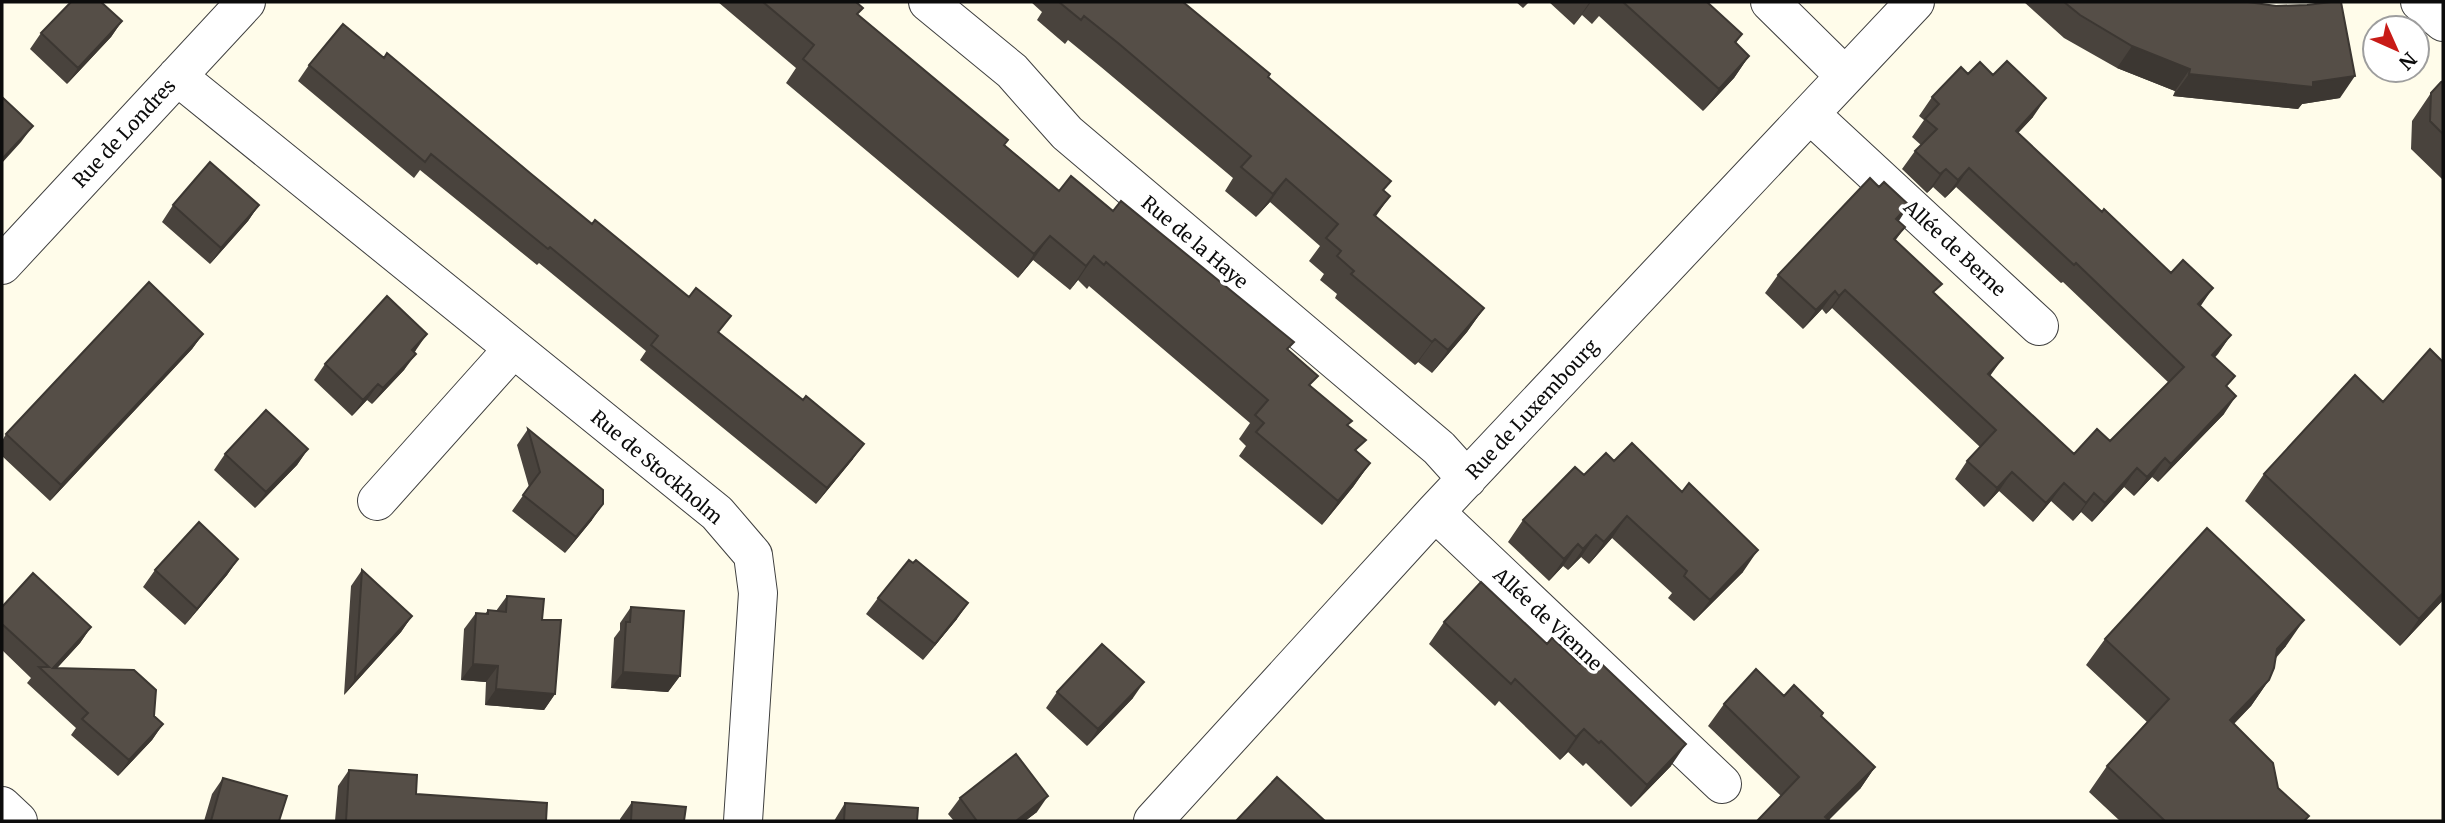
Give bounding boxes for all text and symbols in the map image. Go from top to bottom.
north arrow [2361,14,2431,84]
text: N [2394,47,2422,75]
street label: Rue de Londres [68,74,180,192]
street label: Rue de la Haye [1137,191,1253,294]
street label: Allée de Berne [1898,194,2011,301]
street label: Rue de Luxembourg [1461,334,1603,484]
street label: Rue de Stockholm [586,405,728,529]
street label: Allée de Vienne [1488,562,1607,676]

